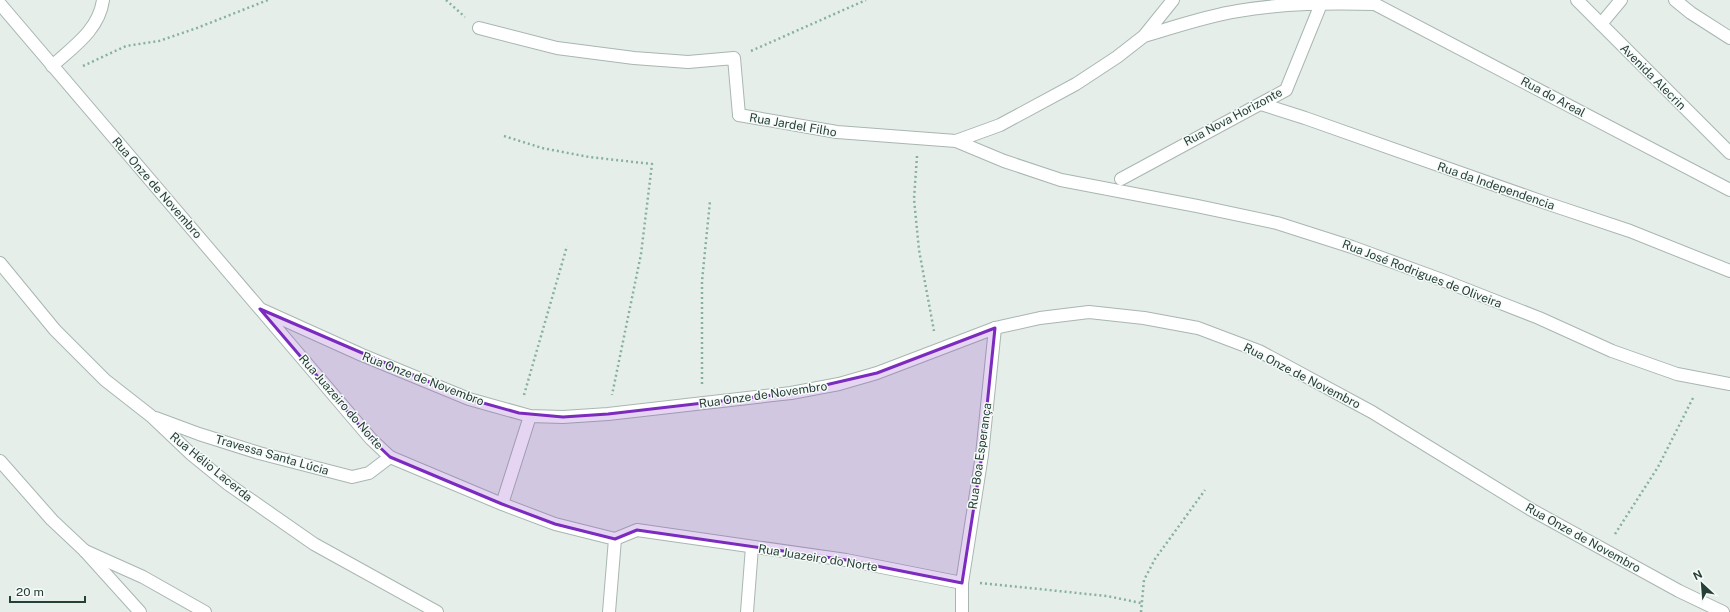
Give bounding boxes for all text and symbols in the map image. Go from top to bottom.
street label: Avenida Alecrin [1617,41,1689,113]
street label: Rua do Areal [1518,74,1588,120]
street label: Rua Nova Horizonte [1181,85,1285,149]
street label: Rua Jardel Filho [748,110,838,140]
street label: Rua Onze de Novembro [109,135,205,242]
street label: Rua da Independencia [1435,159,1557,213]
street label: Rua José Rodrigues de Oliveira [1340,237,1504,311]
street label: Rua Onze de Novembro [1241,340,1363,412]
street label: Rua Onze de Novembro [360,349,486,409]
street label: Rua Juazeiro do Norte [296,352,386,452]
street label: Rua Onze de Novembro [698,379,828,411]
street label: Rua Boa Esperança [966,402,994,510]
street label: Rua Hélio Lacerda [167,430,255,504]
street label: Travessa Santa Lúcia [214,432,330,478]
street label: Rua Onze de Novembro [1523,500,1643,576]
street label: Rua Juazeiro do Norte [757,542,879,574]
north arrow [1682,564,1722,604]
text: N [1691,568,1704,582]
scale bar [10,578,85,604]
text: 20 m [16,585,44,599]

